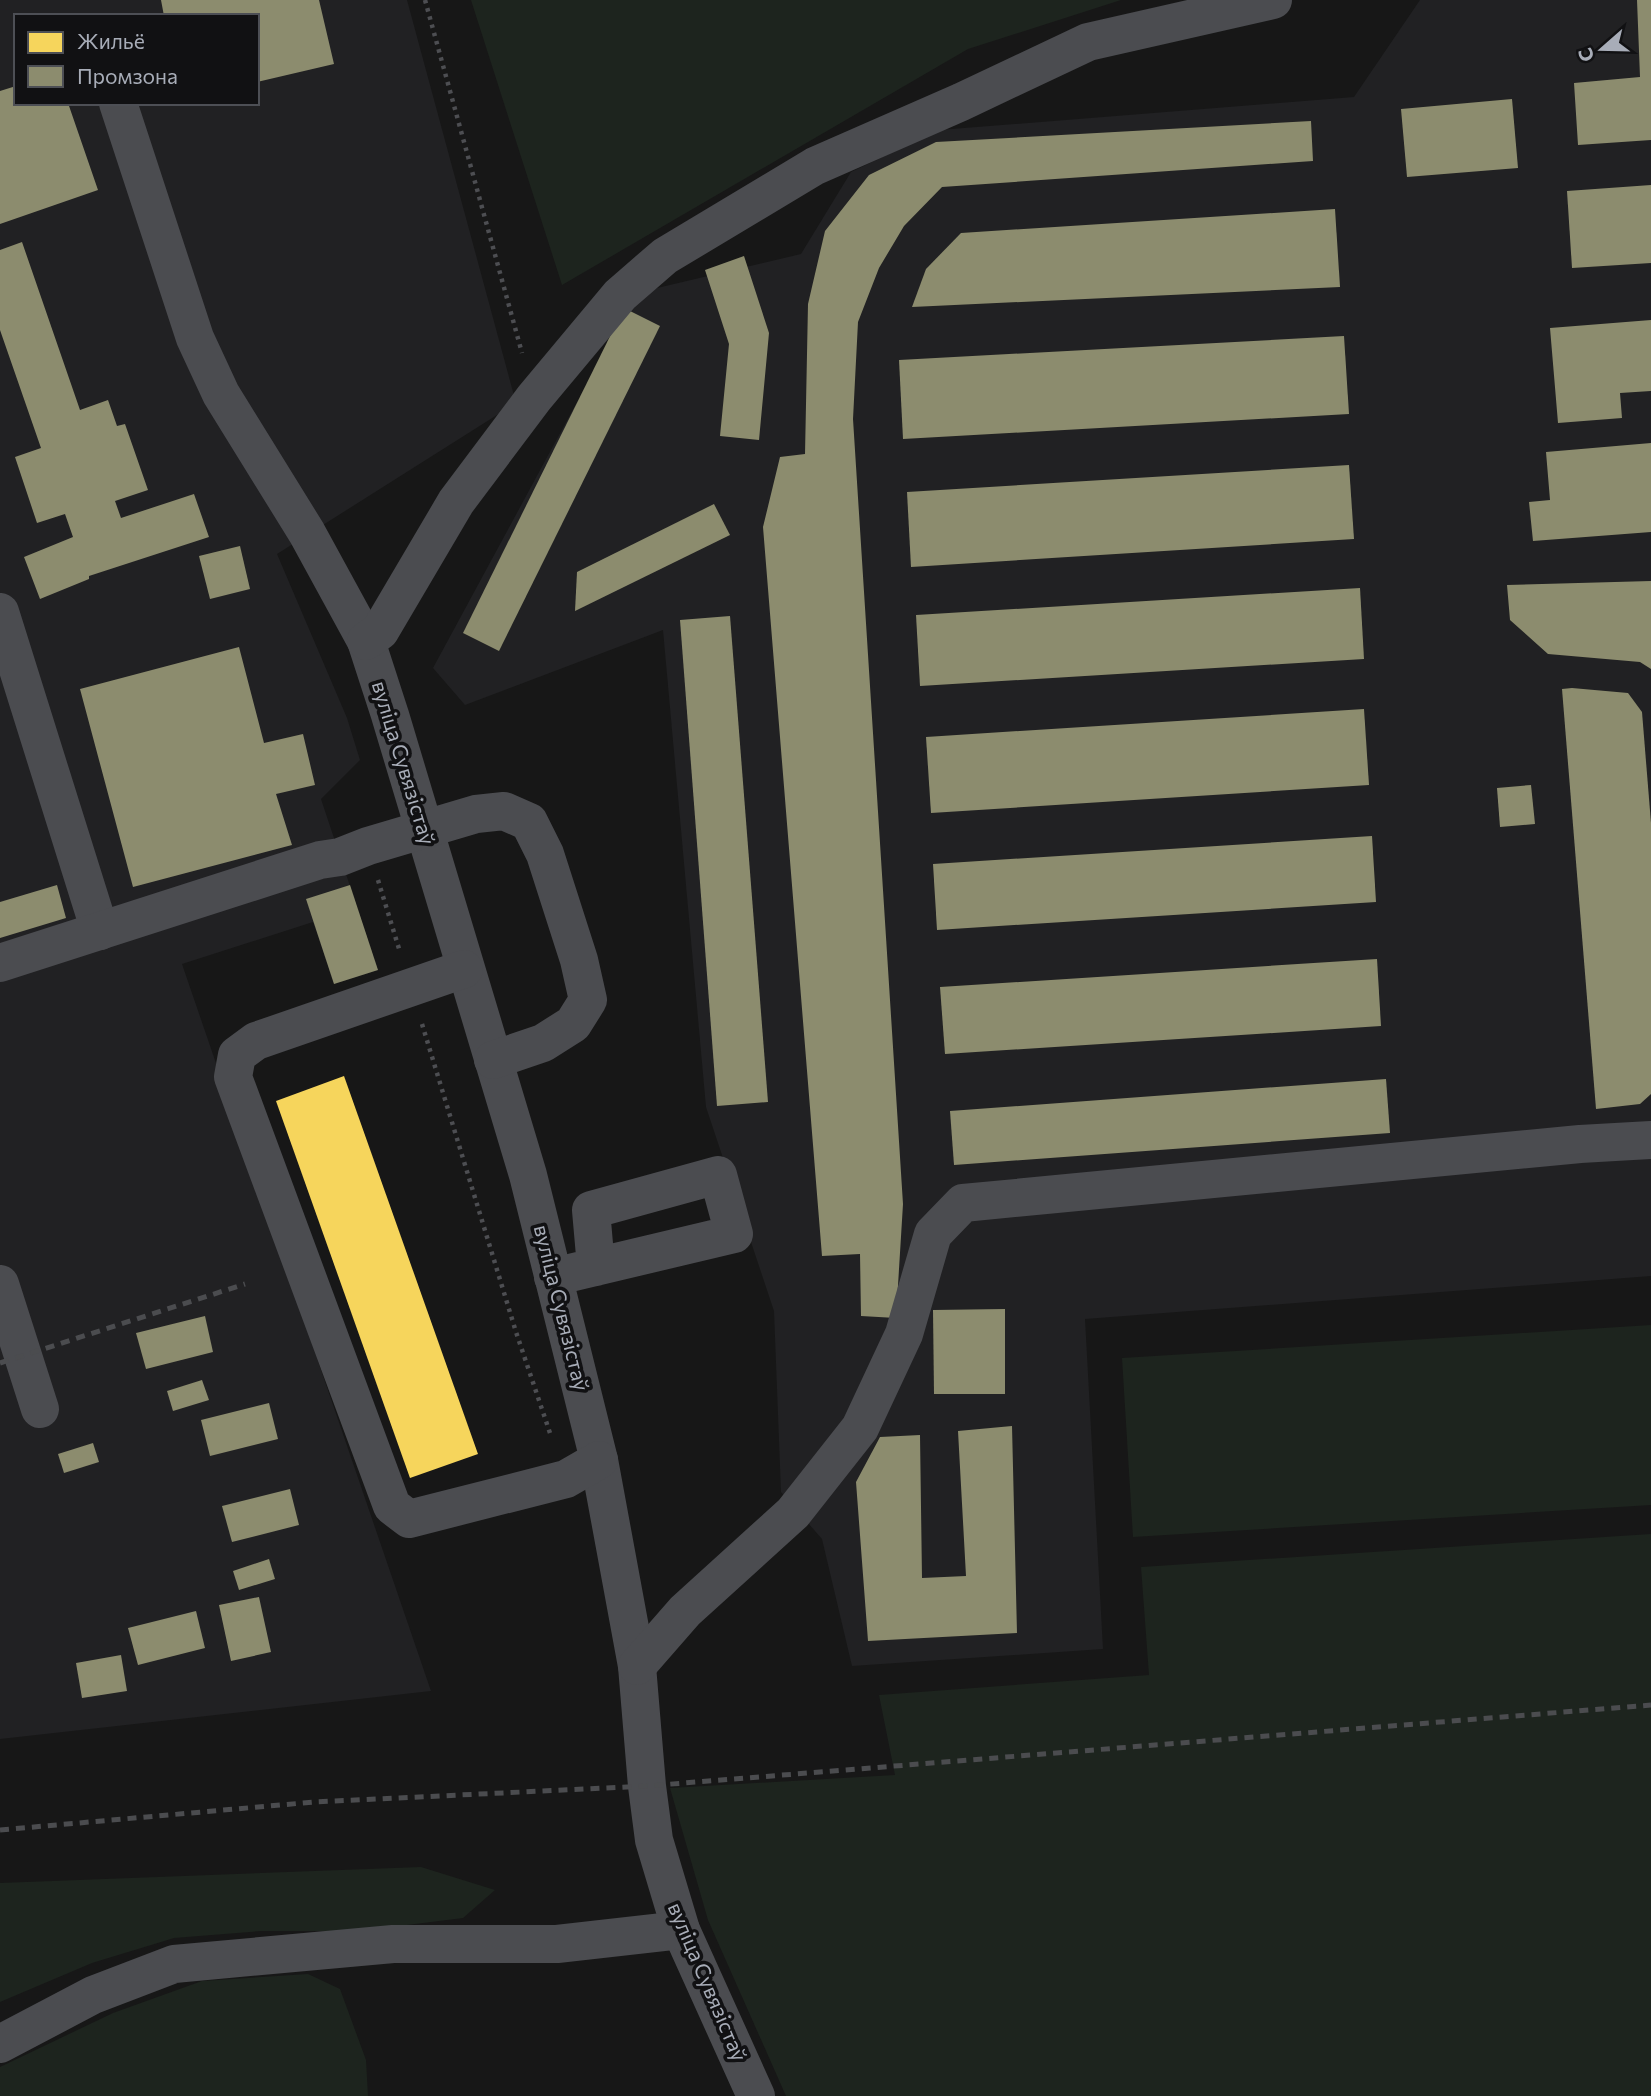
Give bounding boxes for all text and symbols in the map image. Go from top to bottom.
legend [14,14,259,105]
north arrow [1567,14,1637,84]
text: Жильё [77,28,145,53]
text: С [1573,45,1599,65]
text: Промзона [77,63,178,88]
street label: вуліца Сувязістаў [368,678,441,848]
street label: вуліца Сувязістаў [530,1222,595,1393]
street label: вуліца Сувязістаў [664,1898,753,2065]

